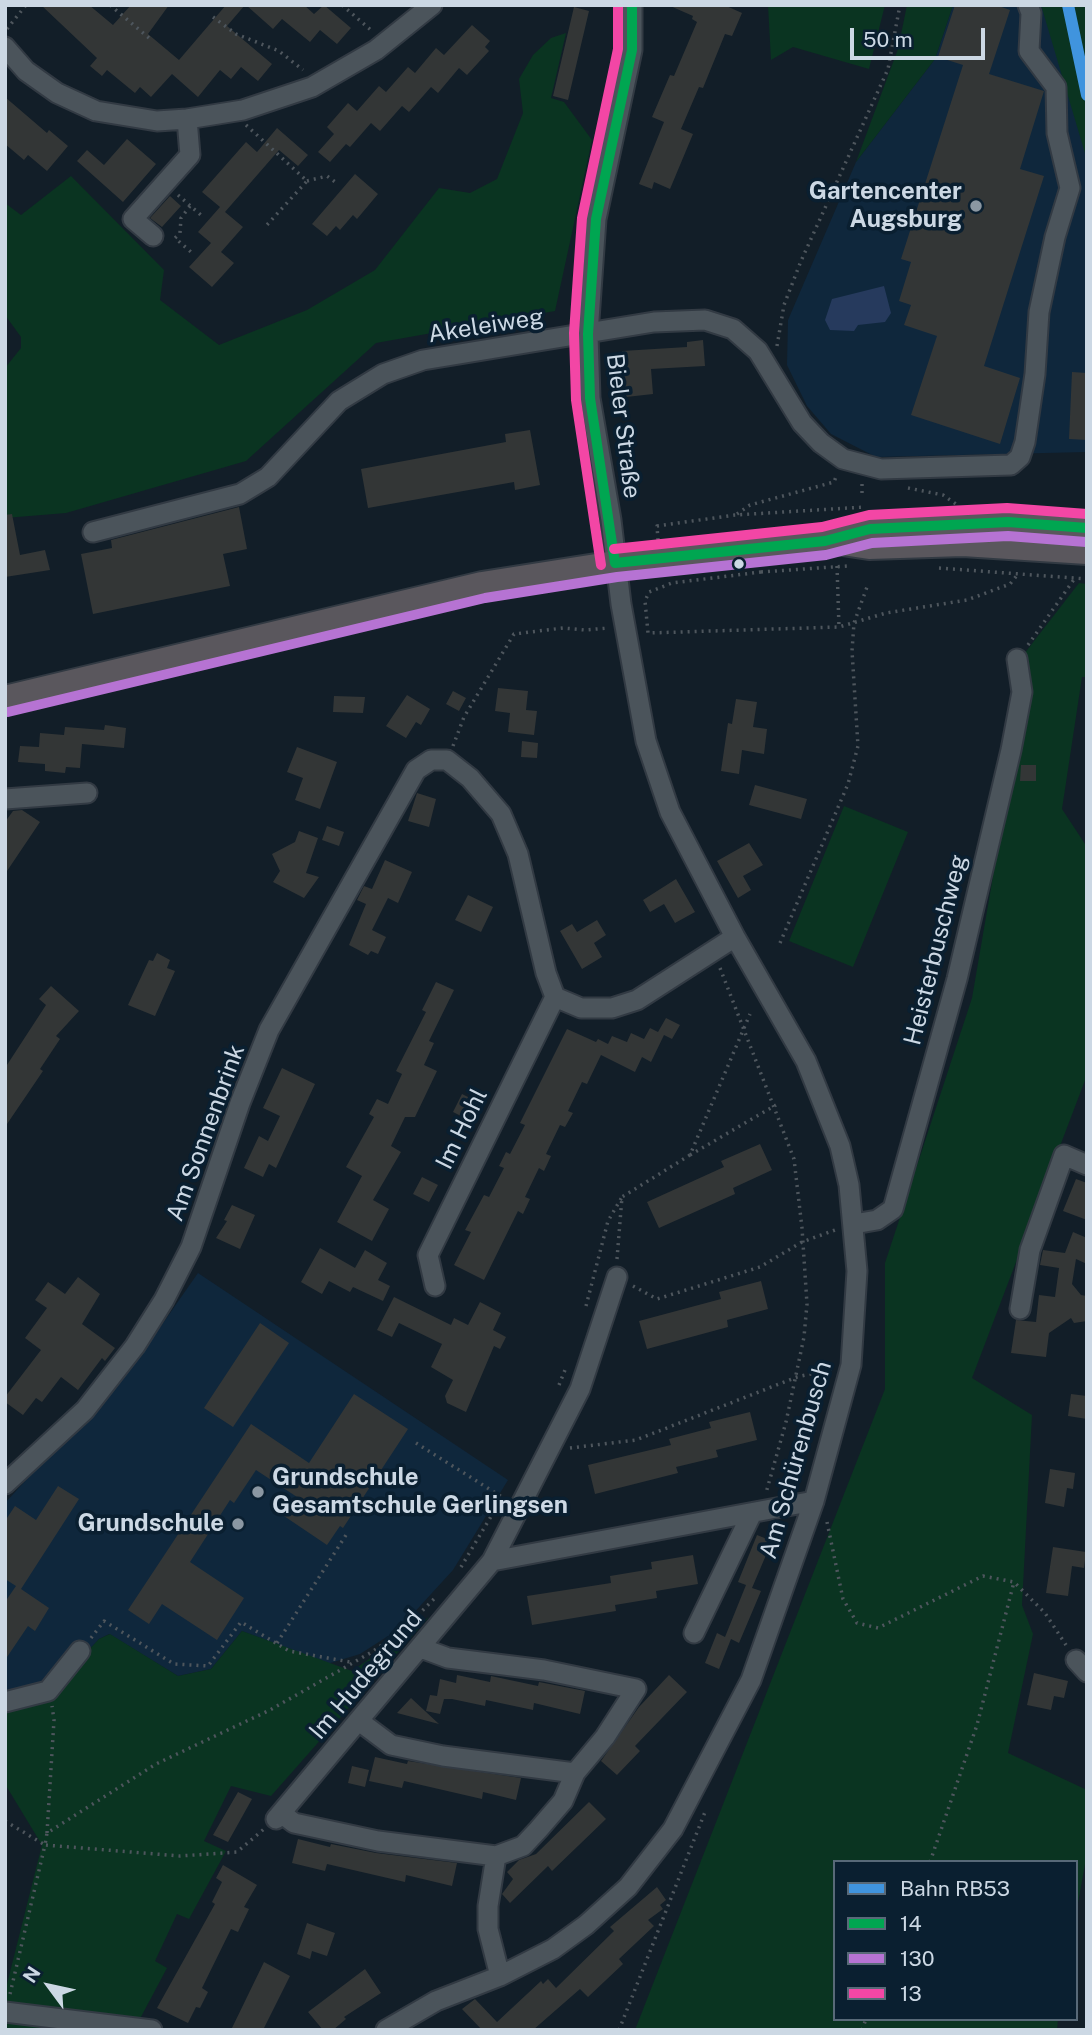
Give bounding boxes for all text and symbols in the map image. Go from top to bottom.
scale bar [854,14,989,58]
text: 50 m [863,27,913,52]
place label: Gartencenter Augsburg [809,178,962,234]
marker: Gartencenter Augsburg [968,198,984,214]
street label: Akeleiweg [426,303,546,349]
street label: Bieler Straße [600,352,646,500]
unlabelled marker [732,557,746,571]
street label: Heisterbuschweg [898,852,974,1048]
street label: Am Sonnenbrink [161,1041,251,1225]
street label: Im Hohl [430,1084,494,1174]
street label: Am Schürenbusch [754,1358,838,1562]
place label: Grundschule Gesamtschule Gerlingsen [272,1464,568,1520]
marker: Grundschule Gesamtschule Gerlingsen [250,1484,266,1500]
place label: Grundschule [77,1510,224,1538]
marker: Grundschule [230,1516,246,1532]
street label: Im Hudegrund [304,1604,428,1746]
legend [833,1860,1078,2021]
text: Bahn RB53 [900,1876,1010,1901]
text: 14 [900,1911,922,1936]
text: 130 [900,1946,935,1971]
north arrow [14,1951,84,2021]
text: N [18,1962,45,1987]
text: 13 [900,1981,922,2006]

